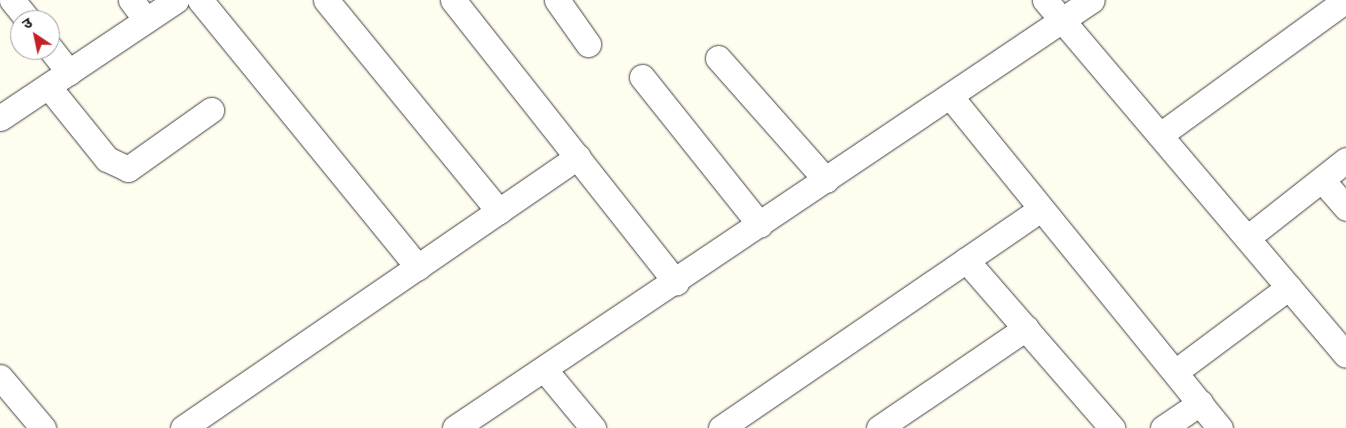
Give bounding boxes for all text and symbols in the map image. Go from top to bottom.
north arrow [10,10,60,60]
text: उ [19,14,35,32]

